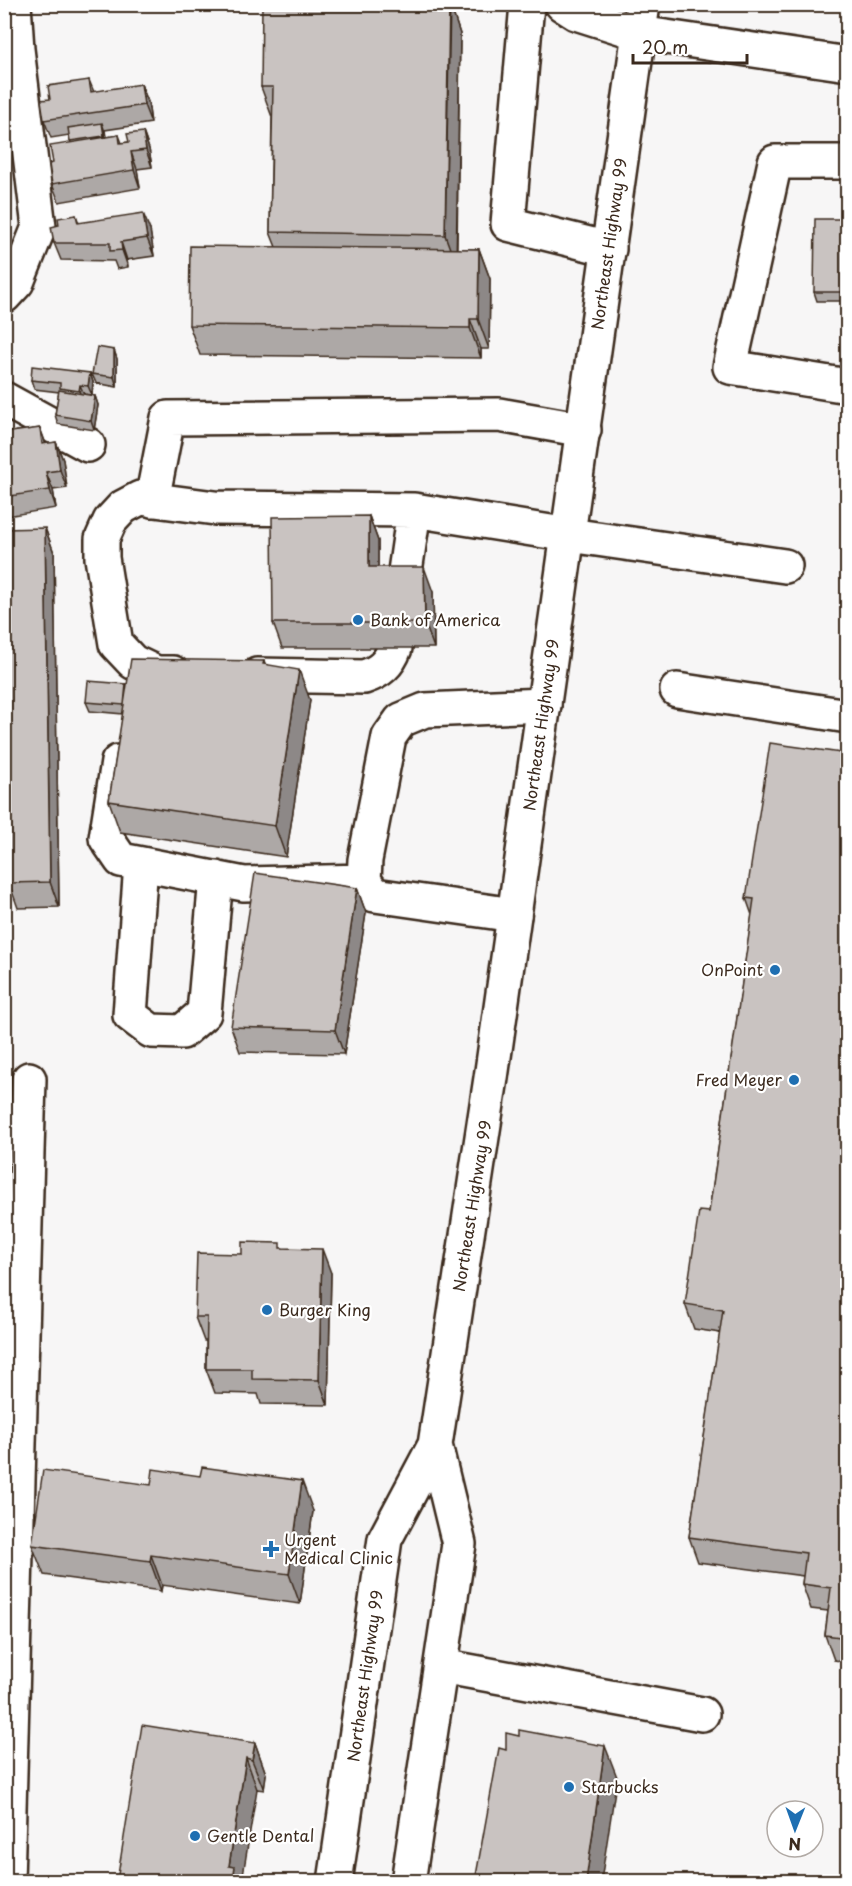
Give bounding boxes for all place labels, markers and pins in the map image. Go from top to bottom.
place label: Bank of America [370,607,500,631]
marker: Bank of America [351,613,365,627]
place label: OnPoint [701,957,763,981]
marker: OnPoint [768,963,782,977]
place label: Fred Meyer [695,1067,783,1091]
marker: Fred Meyer [787,1073,801,1087]
place label: Burger King [279,1297,371,1321]
marker: Burger King [260,1303,274,1317]
place label: Urgent Medical Clinic [284,1527,393,1569]
marker: Urgent Medical Clinic [262,1540,280,1558]
place label: Starbucks [581,1774,659,1798]
marker: Starbucks [562,1780,576,1794]
place label: Gentle Dental [207,1823,314,1847]
marker: Gentle Dental [188,1829,202,1843]

